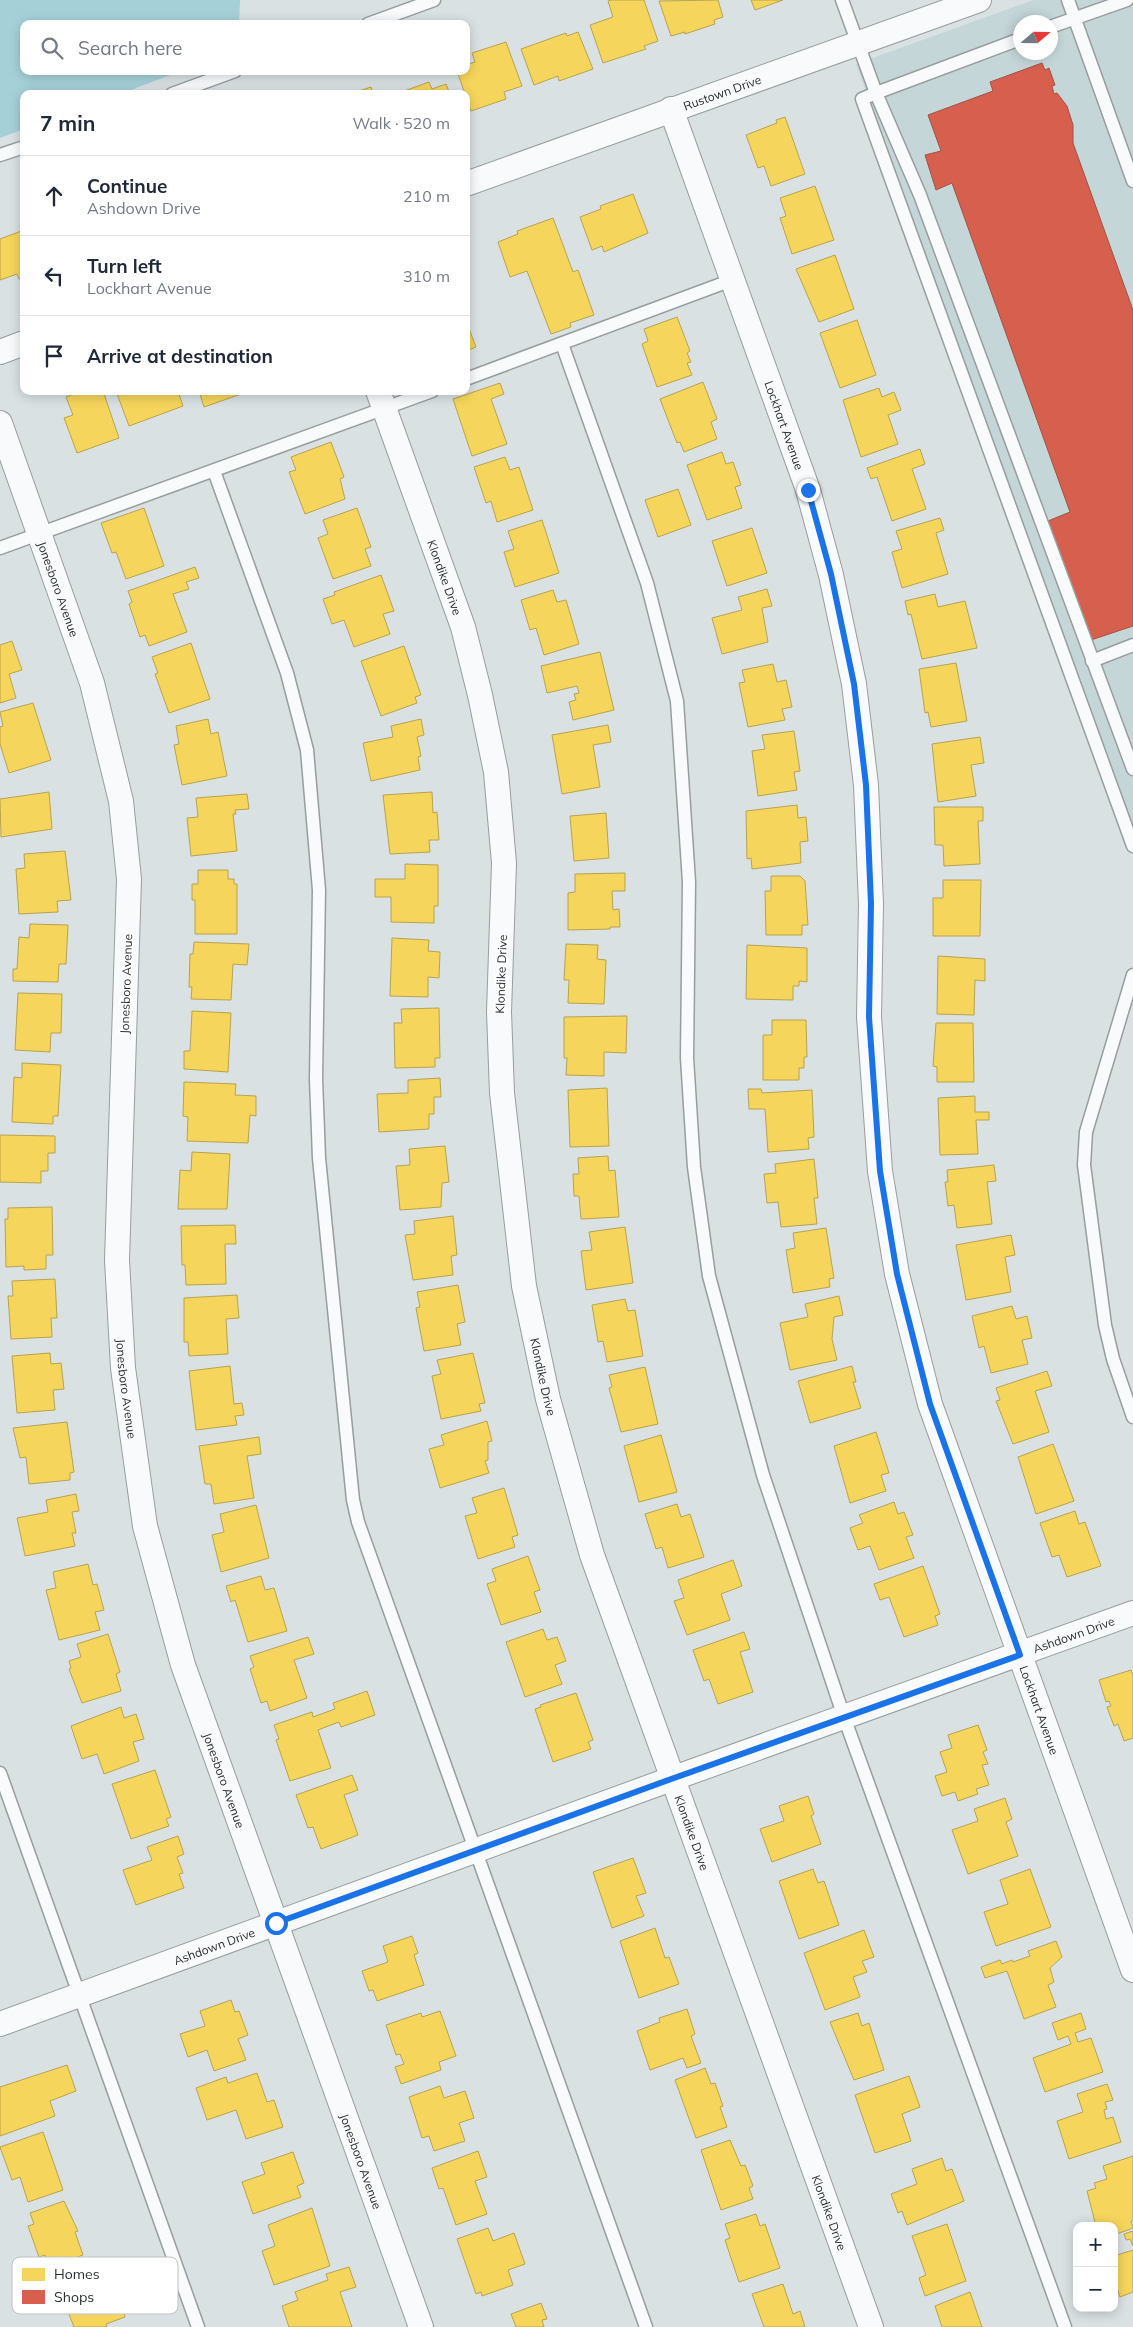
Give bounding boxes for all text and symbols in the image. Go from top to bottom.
north arrow [1013,15,1058,60]
search box [20,20,470,75]
icon: search [38,34,66,62]
text: Search here [78,36,182,60]
street label: Rustown Drive [681,71,763,113]
text: 7 min [40,110,95,136]
text: Walk · 520 m [352,113,450,133]
text: Continue [87,174,167,198]
icon: ahead [40,182,68,210]
text: 210 m [403,186,450,206]
text: Ashdown Drive [87,198,201,218]
text: Turn left [87,254,162,278]
icon: left [40,262,68,290]
text: 310 m [403,266,450,286]
text: Lockhart Avenue [87,278,212,298]
icon: arrive [40,342,68,370]
text: Arrive at destination [87,344,273,368]
street label: Lockhart Avenue [762,379,808,472]
route end [797,479,820,502]
street label: Klondike Drive [425,538,466,617]
street label: Jonesboro Avenue [35,539,83,639]
street label: Jonesboro Avenue [117,934,135,1034]
street label: Klondike Drive [492,934,510,1014]
street label: Klondike Drive [528,1336,560,1417]
street label: Jonesboro Avenue [114,1338,140,1440]
street label: Ashdown Drive [1031,1613,1116,1656]
street label: Lockhart Avenue [1017,1663,1063,1756]
street label: Jonesboro Avenue [200,1730,248,1830]
street label: Klondike Drive [672,1793,713,1872]
route start [265,1912,288,1935]
street label: Ashdown Drive [172,1924,257,1968]
street label: Jonesboro Avenue [337,2111,385,2211]
street label: Klondike Drive [809,2173,850,2252]
map controls [1073,2222,1118,2312]
button: + [1073,2222,1118,2267]
legend [12,2257,178,2314]
text: Homes [54,2265,100,2283]
button: − [1073,2267,1118,2312]
text: Shops [54,2288,94,2306]

